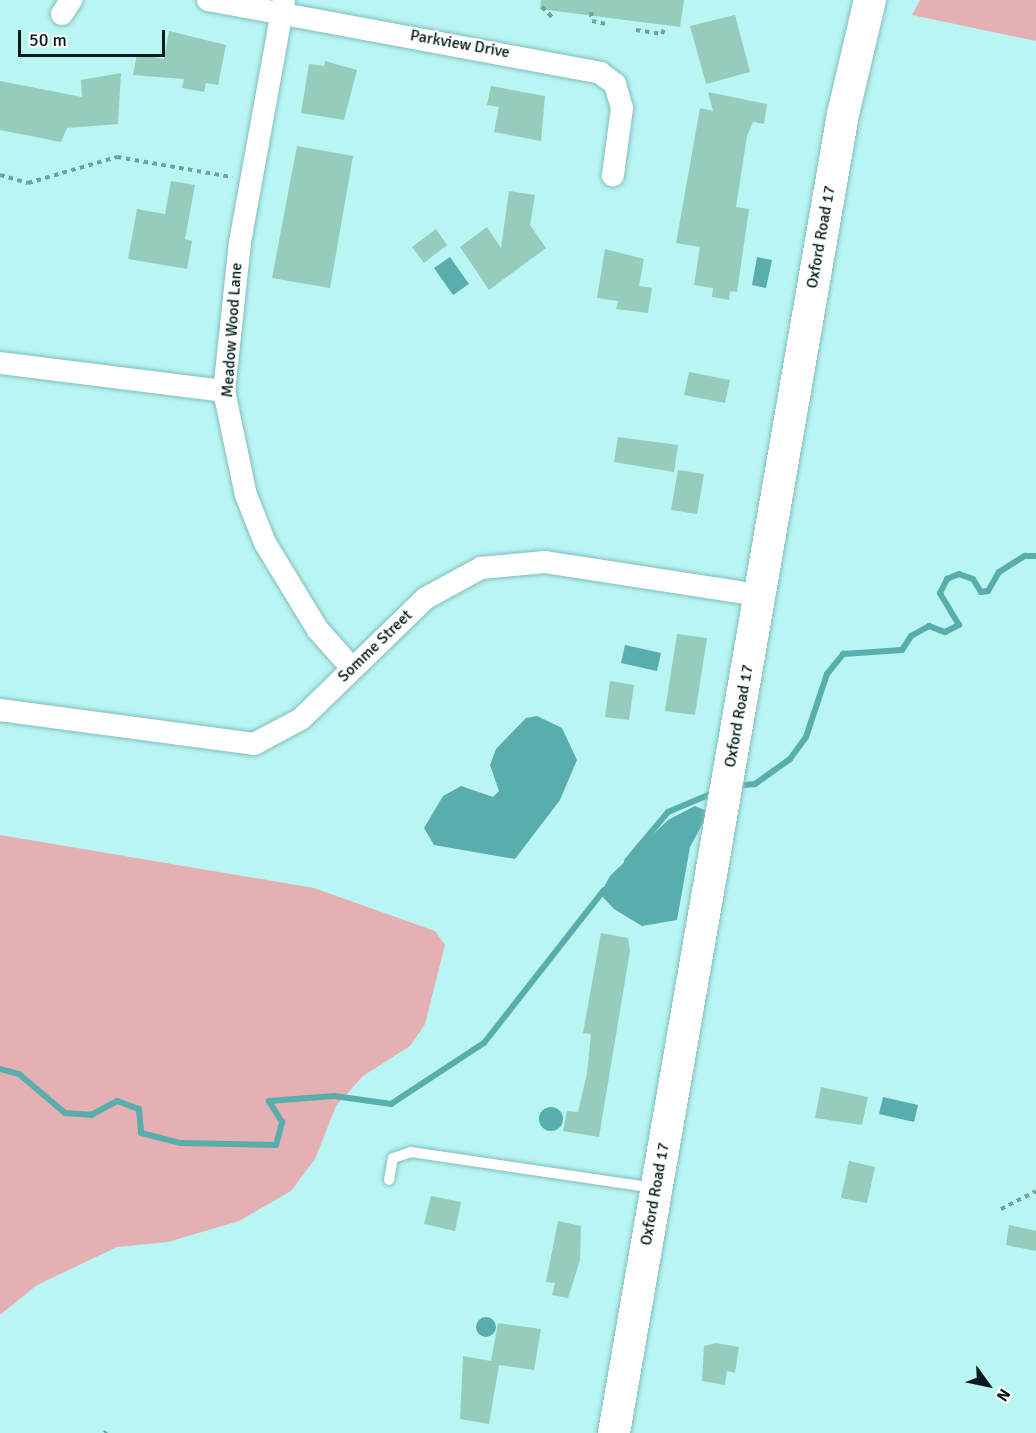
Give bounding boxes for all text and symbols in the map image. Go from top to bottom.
scale bar [21,18,168,56]
street label: Parkview Drive [409,26,511,62]
text: 50 m [29,29,67,51]
street label: Oxford Road 17 [803,184,839,290]
street label: Meadow Wood Lane [218,262,246,398]
street label: Somme Street [334,606,416,686]
street label: Oxford Road 17 [721,663,757,769]
street label: Oxford Road 17 [637,1141,673,1247]
north arrow [958,1355,1018,1415]
text: N [992,1385,1015,1405]

